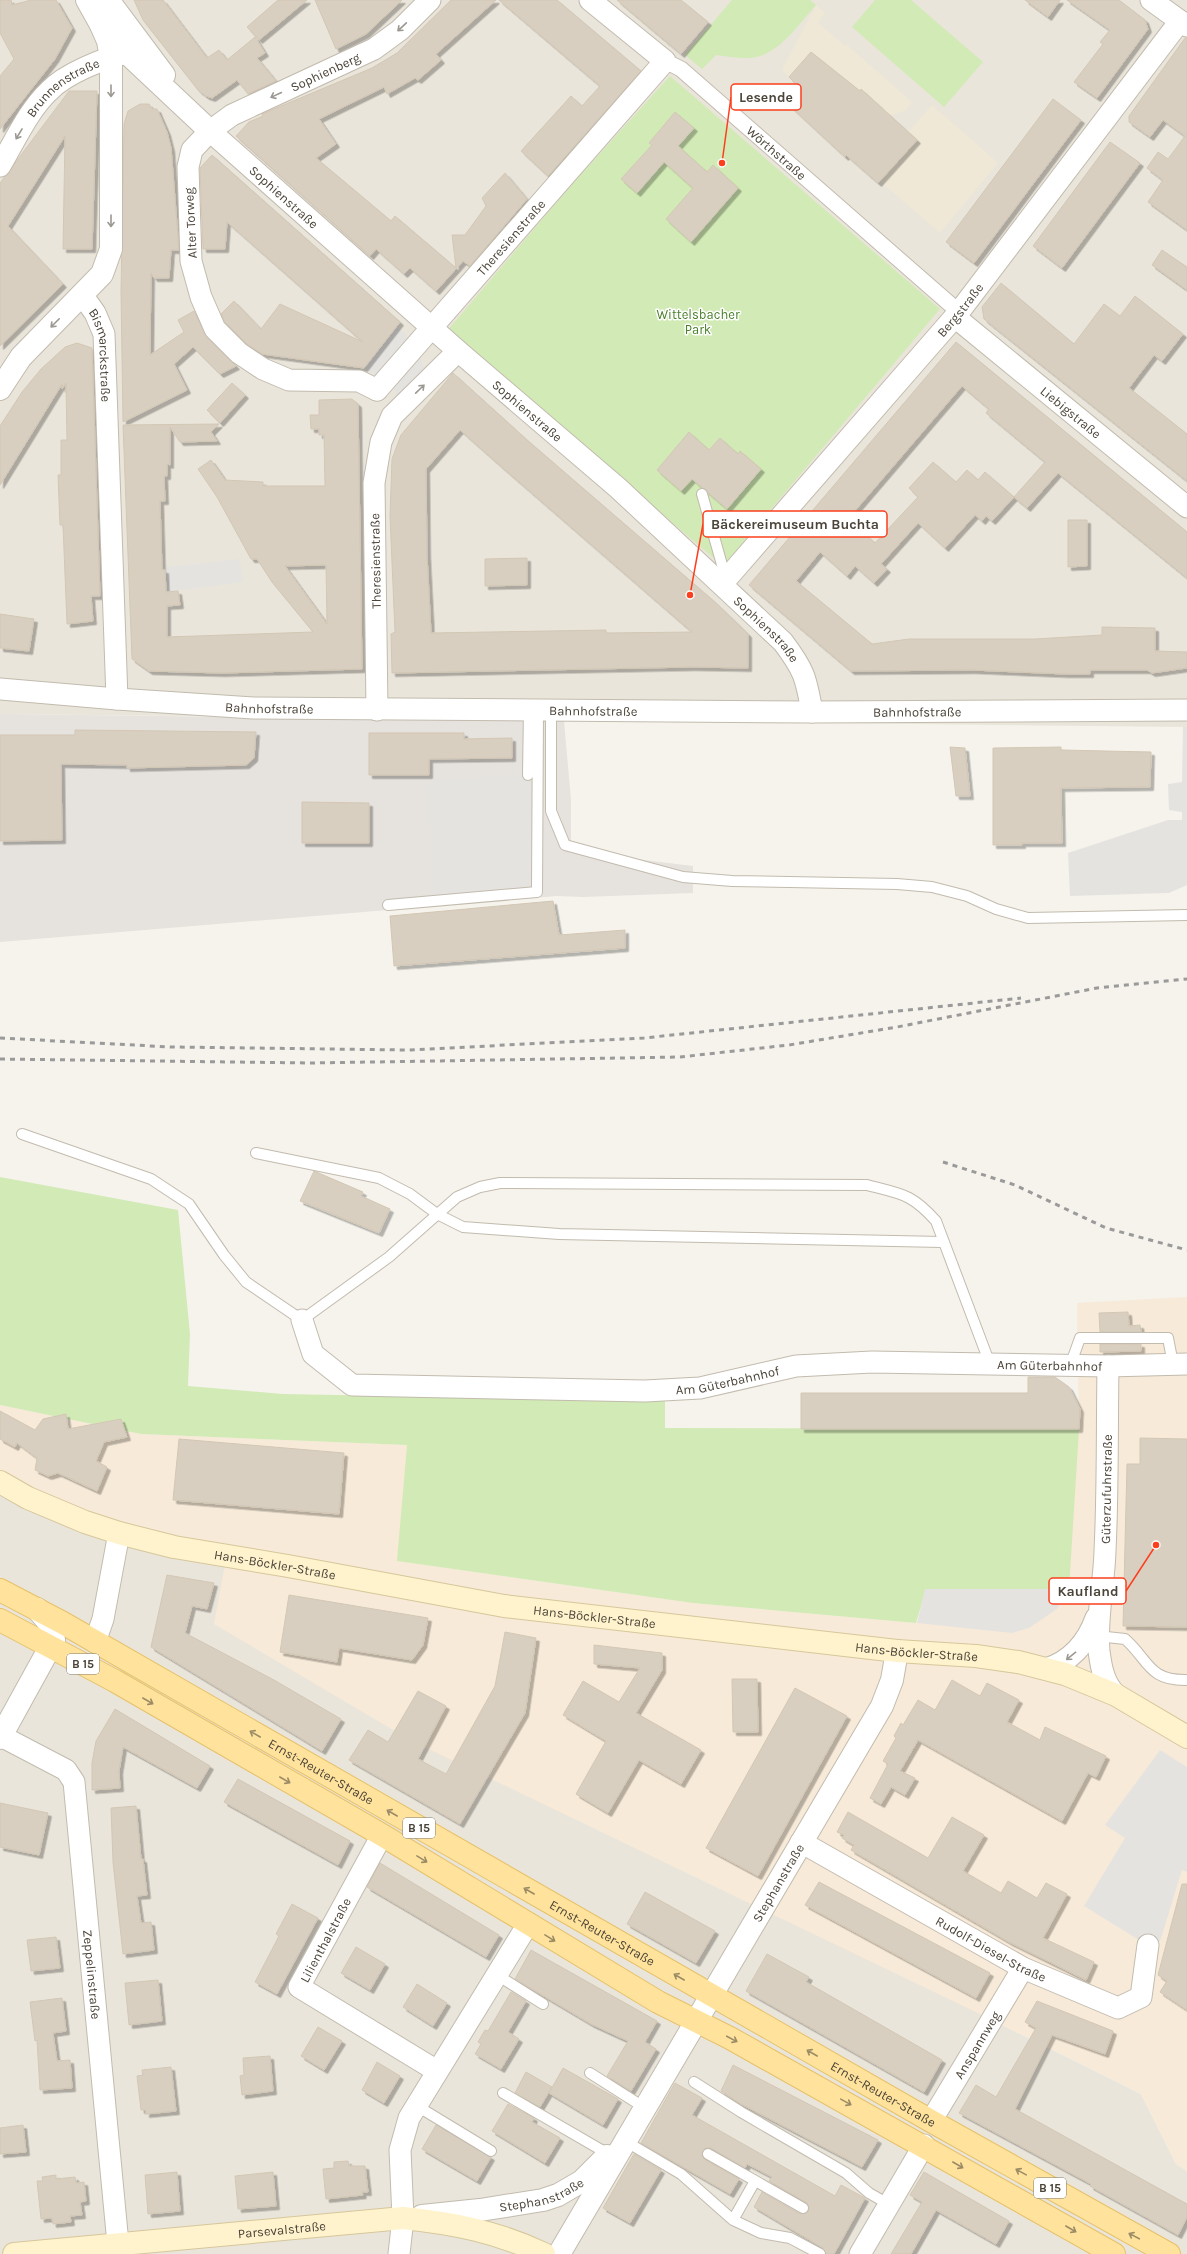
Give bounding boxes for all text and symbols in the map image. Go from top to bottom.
one-way arrow [397,22,407,32]
street label: Sophienberg [288,49,363,95]
street label: Brunnenstraße [23,55,102,120]
one-way arrow [107,84,115,97]
callout: Lesende [731,84,801,110]
text: Lesende [739,89,793,106]
one-way arrow [271,92,283,99]
street label: Wörthstraße [744,123,809,183]
one-way arrow [15,128,23,140]
street label: Sophienstraße [246,163,322,232]
street label: Alter Torweg [181,186,200,259]
street label: Theresienstraße [474,196,549,279]
one-way arrow [107,214,115,227]
street label: Bergstraße [934,280,987,340]
street label: Bismarckstraße [86,305,113,402]
park label: Wittelsbacher Park [656,307,740,337]
one-way arrow [50,318,60,328]
street label: Sophienstraße [489,377,565,445]
street label: Liebigstraße [1037,383,1104,442]
one-way arrow [415,384,425,393]
callout: Bäckereimuseum Buchta [703,511,887,537]
street label: Theresienstraße [367,513,384,609]
text: Bäckereimuseum Buchta [711,516,879,533]
street label: Sophienstraße [730,593,802,665]
street label: Bahnhofstraße [225,699,314,716]
street label: Bahnhofstraße [549,703,638,719]
street label: Bahnhofstraße [873,704,962,720]
street label: Am Güterbahnhof [997,1357,1103,1374]
street label: Am Güterbahnhof [675,1363,781,1397]
street label: Güterzufuhrstraße [1098,1434,1115,1544]
street label: Hans-Böckler-Straße [213,1547,337,1583]
callout: Kaufland [1049,1578,1126,1604]
text: Kaufland [1057,1583,1119,1600]
street label: Hans-Böckler-Straße [532,1602,657,1631]
street label: Hans-Böckler-Straße [854,1639,979,1664]
one-way arrow [1065,1651,1076,1660]
road number: B 15 [67,1654,99,1674]
one-way arrow [142,1697,154,1705]
one-way arrow [249,1730,261,1737]
street label: Ernst-Reuter-Straße [266,1736,377,1808]
one-way arrow [279,1776,291,1784]
one-way arrow [386,1808,398,1816]
road number: B 15 [403,1818,435,1838]
street label: Stephanstraße [749,1841,807,1925]
one-way arrow [416,1856,428,1864]
one-way arrow [523,1887,535,1895]
street label: Lilienthalstraße [297,1895,354,1985]
street label: Ernst-Reuter-Straße [547,1897,658,1969]
street label: Rudolf-Diesel-Straße [933,1913,1049,1985]
street label: Zeppelinstraße [80,1929,104,2020]
one-way arrow [544,1934,556,1942]
one-way arrow [673,1972,685,1980]
street label: Anspannweg [951,2008,1004,2081]
one-way arrow [726,2036,738,2044]
one-way arrow [806,2049,818,2057]
street label: Ernst-Reuter-Straße [828,2058,939,2130]
one-way arrow [840,2099,852,2107]
one-way arrow [952,2161,964,2169]
one-way arrow [1015,2168,1027,2176]
street label: Stephanstraße [498,2175,587,2215]
road number: B 15 [1034,2178,1066,2198]
street label: Parsevalstraße [237,2218,327,2241]
one-way arrow [1065,2226,1077,2234]
one-way arrow [1129,2232,1141,2239]

